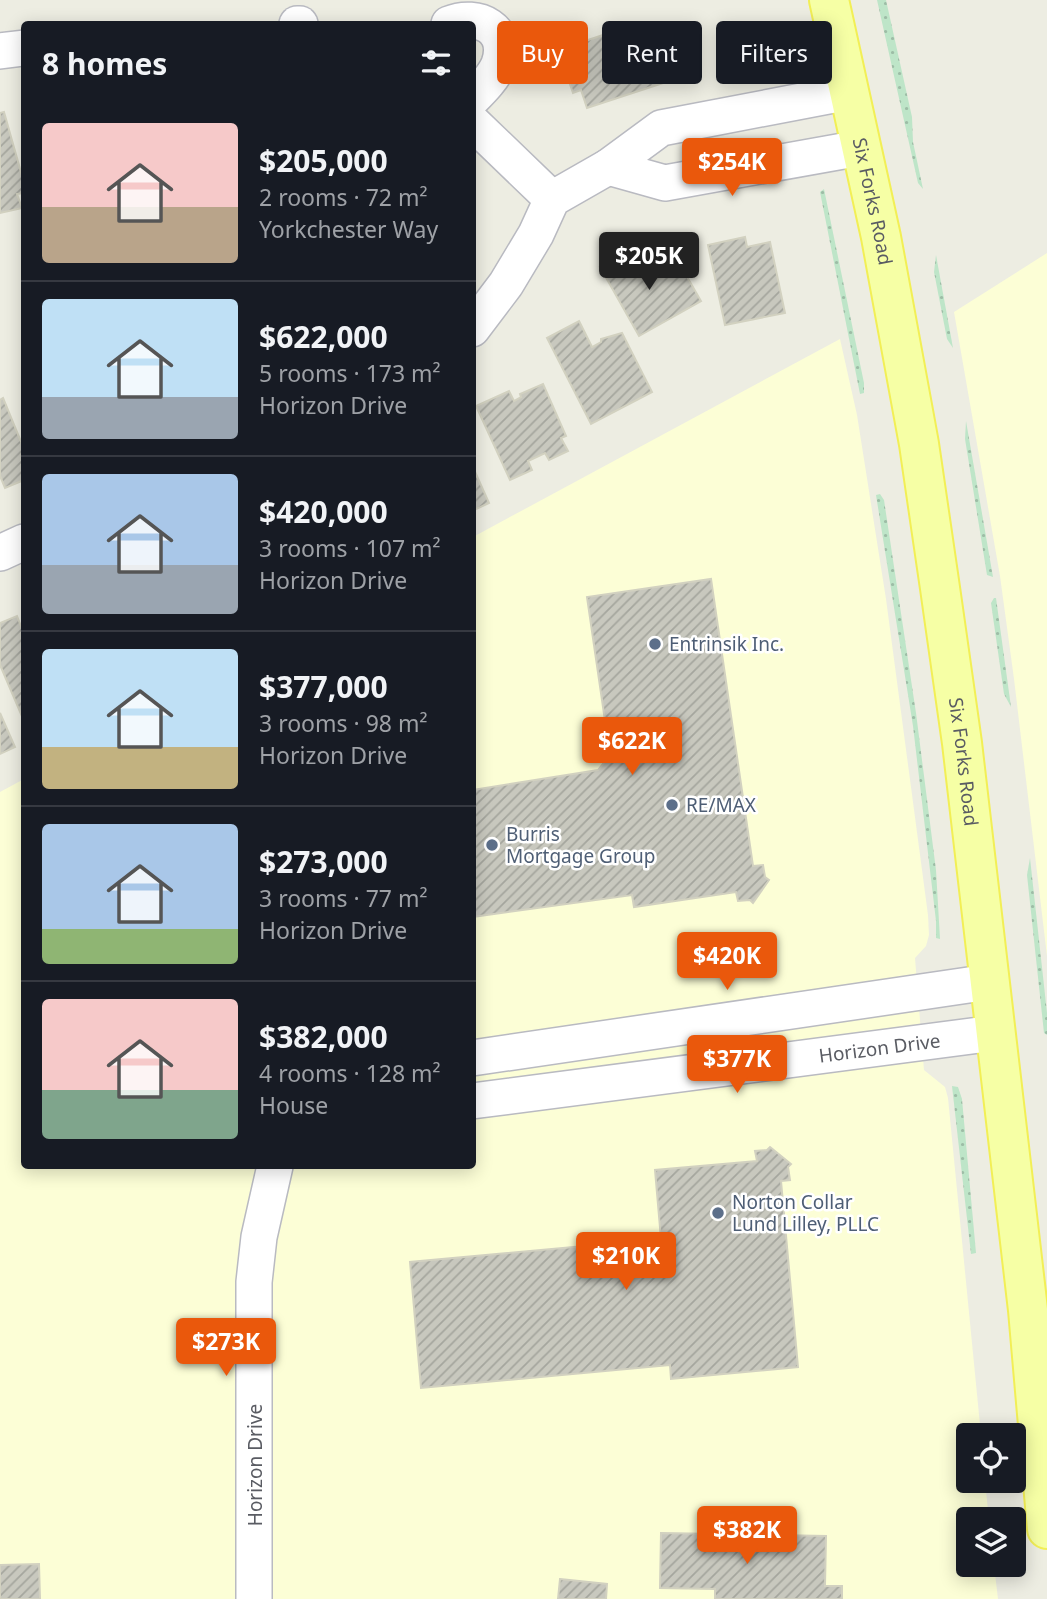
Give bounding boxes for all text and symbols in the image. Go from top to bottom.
chip: Buy [497,21,588,84]
chip: Rent [602,21,702,84]
chip: Filters [716,21,832,84]
text: 8 homes [42,43,167,84]
icon: filters [417,44,455,82]
street label: Six Forks Road [847,135,899,267]
pin: $254K [683,138,781,198]
text: $205,000 [259,140,388,181]
text: $254K [698,145,766,177]
icon: home [98,151,182,235]
text: 2 rooms · 72 m² [259,181,428,213]
text: Yorkchester Way [259,213,438,245]
pin: $205K [600,232,698,292]
text: $205K [615,239,683,271]
text: $622,000 [259,316,388,357]
icon: home [98,327,182,411]
text: 5 rooms · 173 m² [259,357,441,389]
text: Horizon Drive [259,389,407,421]
text: $420,000 [259,491,388,532]
icon: home [98,502,182,586]
text: 3 rooms · 107 m² [259,532,441,564]
text: Horizon Drive [259,564,407,596]
place label: Entrinsik Inc. [669,631,784,657]
marker: Entrinsik Inc. [647,636,663,652]
text: $377,000 [259,666,388,707]
icon: home [98,677,182,761]
street label: Six Forks Road [943,696,985,828]
text: 3 rooms · 98 m² [259,707,428,739]
pin: $622K [583,718,681,777]
text: $622K [598,724,666,756]
text: Horizon Drive [259,739,407,771]
place label: RE/MAX [686,792,757,818]
marker: RE/MAX [664,797,680,813]
place label: Burris Mortgage Group [506,821,655,869]
marker: Burris Mortgage Group [484,837,500,853]
text: $273,000 [259,841,388,882]
icon: home [98,852,182,936]
text: 3 rooms · 77 m² [259,882,428,914]
text: Horizon Drive [259,914,407,946]
pin: $420K [678,932,776,992]
text: $420K [693,939,761,971]
text: $382,000 [259,1016,388,1057]
icon: home [98,1027,182,1111]
street label: Horizon Drive [817,1027,942,1069]
pin: $377K [688,1036,786,1095]
text: $377K [703,1042,771,1074]
text: 4 rooms · 128 m² [259,1057,441,1089]
text: House [259,1089,328,1121]
place label: Norton Collar Lund Lilley, PLLC [732,1189,879,1237]
marker: Norton Collar Lund Lilley, PLLC [710,1205,726,1221]
pin: $210K [577,1232,675,1292]
text: $210K [592,1239,660,1271]
pin: $273K [177,1318,275,1378]
text: $273K [192,1325,260,1357]
street label: Horizon Drive [242,1404,268,1526]
map controls [956,1423,1026,1577]
button: locate [956,1423,1026,1493]
pin: $382K [698,1506,796,1566]
button: layers [956,1507,1026,1577]
text: $382K [713,1513,781,1545]

